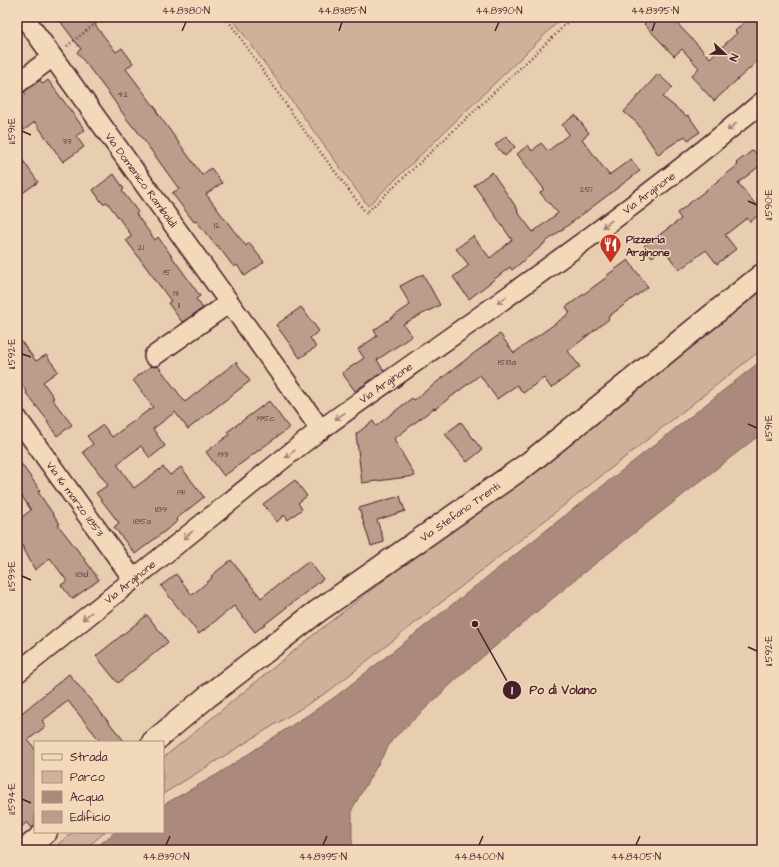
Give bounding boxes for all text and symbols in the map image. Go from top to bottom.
text: 44.8380°N [162,4,210,18]
text: 44.8385°N [318,4,366,18]
text: 44.8390°N [475,4,523,18]
text: 44.8395°N [631,4,679,18]
north arrow [705,34,745,74]
text: N [726,52,742,64]
house number: 42 [117,88,129,101]
text: 11.591°E [5,118,19,144]
one-way arrow [727,122,738,131]
street label: Via Domenico Rambaldi [101,130,181,231]
house number: 33 [62,135,72,148]
street label: Via Arginone [620,168,679,218]
house number: 251 [580,183,592,196]
text: 11.590°E [762,189,776,221]
house number: 12 [214,219,221,232]
one-way arrow [602,219,613,228]
restaurant icon: Pizzeria Arginone [598,232,624,265]
place label: Pizzeria Arginone [626,232,670,262]
house number: 21 [138,241,144,254]
house number: 15 [163,266,171,279]
house number: 13 [173,287,179,300]
one-way arrow [497,296,508,304]
house number: 11 [178,299,180,312]
text: 11.592°E [5,339,19,369]
house number: 158a [498,356,516,369]
street label: Via Arginone [356,359,416,408]
house number: 195c [257,412,275,425]
one-way arrow [334,412,345,420]
text: 11.591°E [762,415,776,441]
house number: 193 [218,448,229,461]
one-way arrow [284,450,295,458]
street label: Via 16 marzo 1853 [43,458,108,540]
street label: Via Stefano Trenti [417,478,503,545]
house number: 191 [177,486,185,499]
house number: 189 [155,503,167,516]
house number: 185a [133,515,151,528]
one-way arrow [183,531,194,539]
street label: Via Arginone [101,557,160,608]
text: 11.593°E [5,561,19,591]
house number: 181d [76,568,89,581]
one-way arrow [82,612,93,621]
text: 11.592°E [762,636,776,666]
callout: Po di Volano [502,678,605,702]
text: 1 [511,682,513,699]
text: Po di Volano [530,682,597,699]
legend [34,741,164,833]
text: Strada [70,749,108,766]
text: Parco [70,769,105,786]
text: 11.594°E [5,783,19,815]
text: Acqua [70,789,104,806]
text: Edificio [70,809,110,826]
text: 44.8390°N [142,850,190,864]
text: 44.8395°N [299,850,347,864]
text: 44.8400°N [454,850,504,864]
text: 44.8405°N [611,850,661,864]

